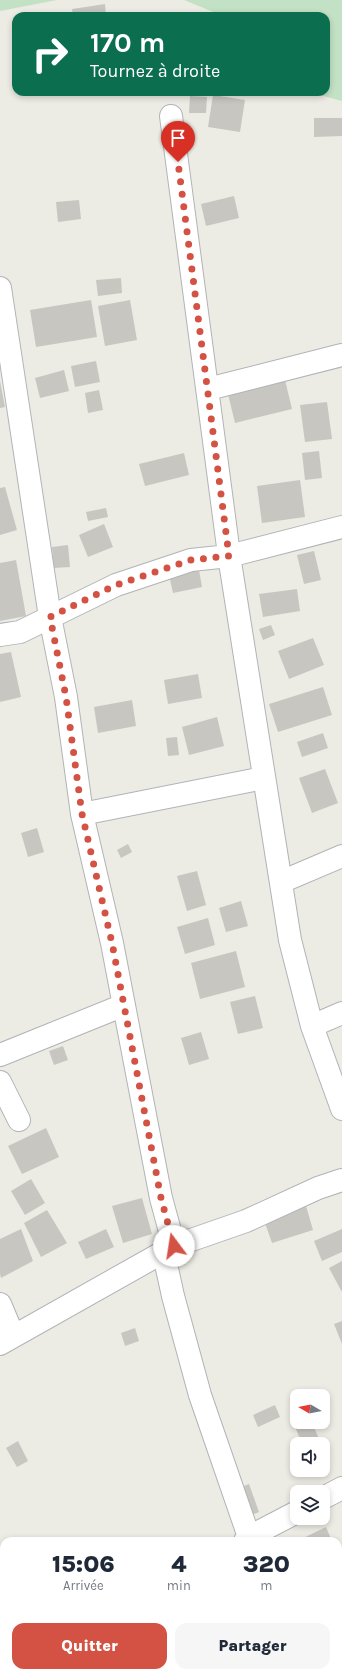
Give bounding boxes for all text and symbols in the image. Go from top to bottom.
text: 170 m [90,26,165,59]
icon: right [24,28,76,80]
text: Tournez à droite [90,60,220,82]
pin [161,121,195,162]
icon: arrive [167,127,189,149]
position arrow [153,1225,195,1267]
north arrow [290,1389,330,1429]
map controls [290,1389,330,1525]
button: sound [290,1437,330,1477]
button: layers [290,1485,330,1525]
text: 15:06 [52,1550,115,1578]
text: 4 [171,1550,186,1578]
text: 320 [243,1550,290,1578]
text: Arrivée [63,1578,104,1593]
text: min [167,1578,191,1593]
text: m [260,1578,272,1593]
button: Quitter [12,1623,167,1669]
button: Partager [175,1623,330,1669]

